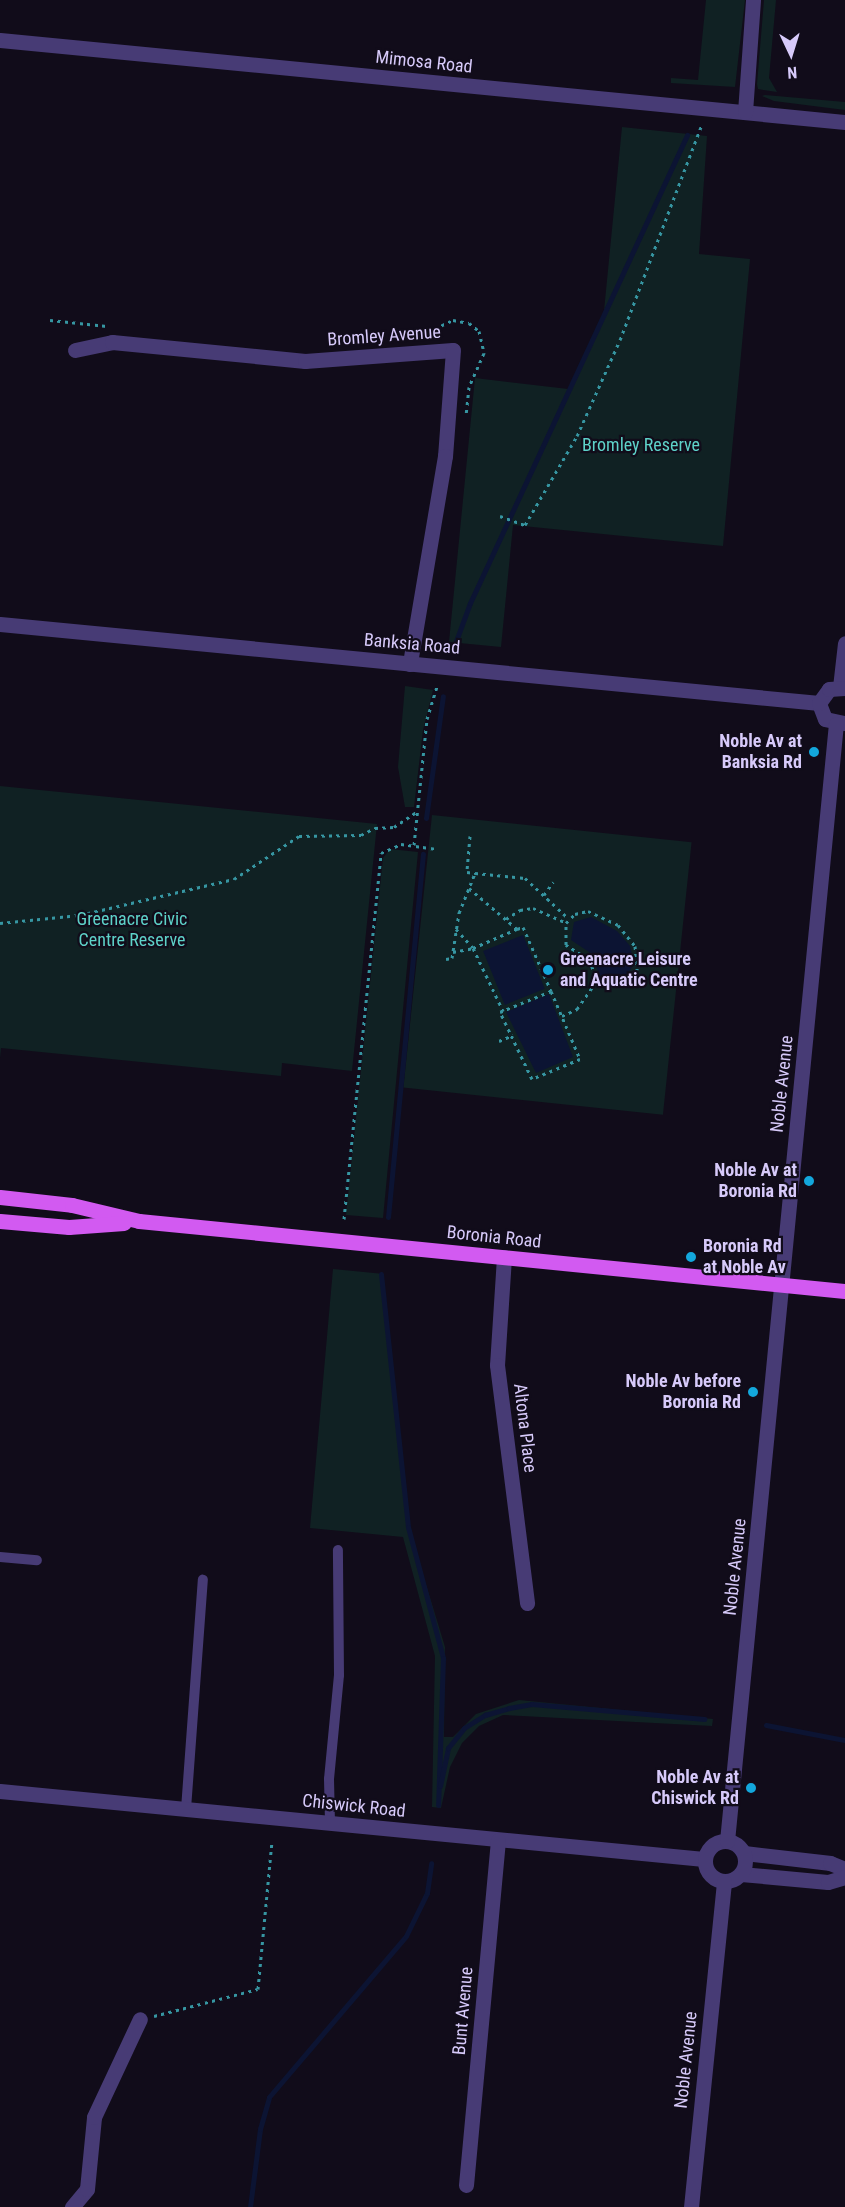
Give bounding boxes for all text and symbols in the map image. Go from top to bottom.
north arrow [761,24,821,84]
street label: Mimosa Road [374,46,474,78]
text: N [787,63,798,82]
street label: Bromley Avenue [327,321,441,351]
park label: Bromley Reserve [582,434,700,456]
street label: Banksia Road [363,629,461,659]
place label: Noble Av at Banksia Rd [719,731,802,774]
marker: Noble Av at Banksia Rd [807,745,821,759]
park label: Greenacre Civic Centre Reserve [77,909,187,952]
place label: Greenacre Leisure and Aquatic Centre [560,949,698,992]
marker: Greenacre Leisure and Aquatic Centre [541,963,555,977]
street label: Noble Avenue [766,1034,798,1134]
place label: Noble Av at Boronia Rd [714,1160,797,1202]
marker: Noble Av at Boronia Rd [802,1174,816,1188]
street label: Boronia Road [446,1221,542,1253]
place label: Boronia Rd at Noble Av [703,1236,786,1278]
marker: Boronia Rd at Noble Av [684,1250,698,1264]
place label: Noble Av before Boronia Rd [625,1371,741,1414]
street label: Altona Place [509,1382,541,1474]
marker: Noble Av before Boronia Rd [746,1385,760,1399]
street label: Noble Avenue [719,1517,751,1617]
place label: Noble Av at Chiswick Rd [651,1767,739,1810]
marker: Noble Av at Chiswick Rd [744,1781,758,1795]
street label: Chiswick Road [301,1790,407,1822]
street label: Bunt Avenue [448,1966,478,2056]
street label: Noble Avenue [670,2010,702,2110]

